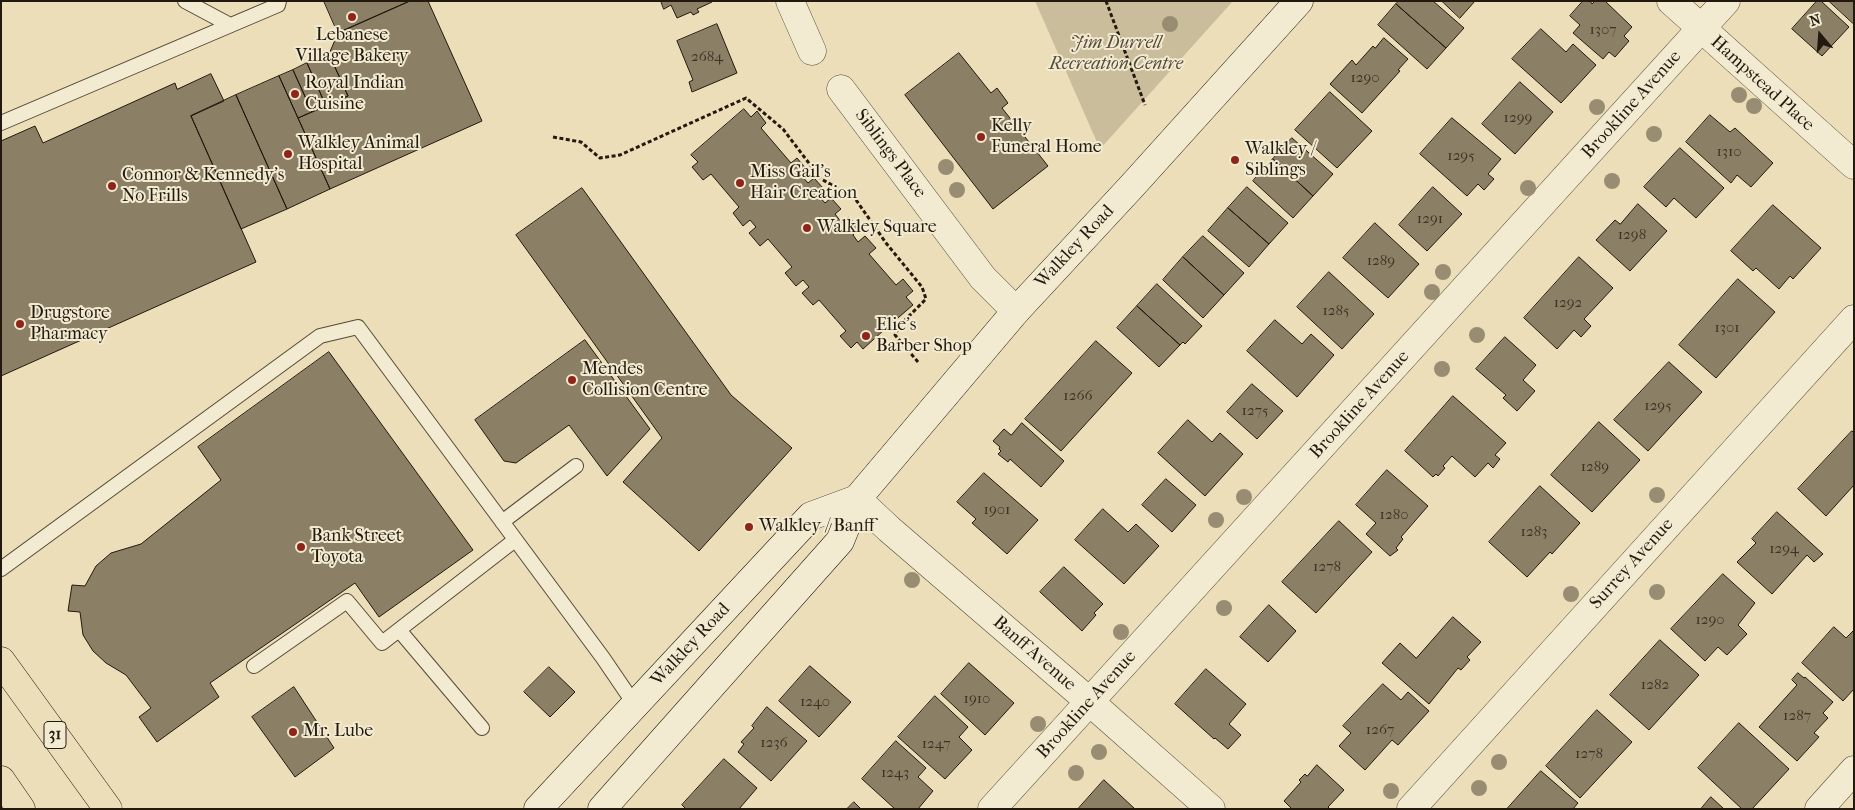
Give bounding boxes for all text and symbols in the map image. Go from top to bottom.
north arrow [1795,10,1845,60]
marker: Lebanese Village Bakery [346,11,358,23]
text: N [1808,11,1823,30]
house number: 1307 [1589,21,1617,39]
place label: Lebanese Village Bakery [296,25,408,68]
street label: Hampstead Place [1706,32,1818,136]
park label: Jim Durrell Recreation Centre [1049,33,1183,76]
street label: Brookline Avenue [1578,46,1686,164]
house number: 2684 [691,48,723,66]
house number: 1290 [1350,69,1380,87]
place label: Royal Indian Cuisine [305,73,404,116]
marker: Royal Indian Cuisine [289,88,301,100]
street label: Siblings Place [850,105,930,203]
house number: 1299 [1504,109,1532,127]
place label: Kelly Funeral Home [991,116,1102,158]
marker: Kelly Funeral Home [975,131,987,143]
place label: Walkley Animal Hospital [298,133,420,176]
place label: Walkley / Siblings [1245,139,1315,182]
house number: 1310 [1716,143,1742,161]
house number: 1295 [1447,147,1475,165]
marker: Walkley Animal Hospital [282,148,294,160]
marker: Walkley / Siblings [1229,154,1241,166]
place label: Miss Gail's Hair Creation [750,162,857,204]
place label: Connor & Kennedy's No Frills [122,165,284,208]
marker: Miss Gail's Hair Creation [734,177,746,189]
marker: Connor & Kennedy's No Frills [106,180,118,192]
street label: Walkley Road [1031,201,1119,293]
house number: 1291 [1417,210,1443,228]
place label: Walkley Square [817,217,937,239]
marker: Walkley Square [801,222,813,234]
house number: 1298 [1618,226,1646,244]
house number: 1289 [1367,252,1395,270]
house number: 1292 [1554,294,1582,312]
house number: 1285 [1322,302,1350,320]
place label: Drugstore Pharmacy [30,303,110,346]
place label: Elie's Barber Shop [876,315,972,358]
marker: Drugstore Pharmacy [14,318,26,330]
house number: 1301 [1714,319,1740,337]
marker: Elie's Barber Shop [860,330,872,342]
street label: Brookline Avenue [1306,346,1414,464]
place label: Mendes Collision Centre [582,359,708,402]
marker: Mendes Collision Centre [566,374,578,386]
house number: 1266 [1063,387,1093,405]
house number: 1295 [1644,397,1672,415]
house number: 1275 [1242,402,1268,420]
house number: 1289 [1581,458,1609,476]
house number: 1901 [984,501,1010,519]
house number: 1280 [1380,506,1408,524]
street label: Surrey Avenue [1586,514,1678,614]
place label: Walkley / Banff [759,516,874,538]
marker: Walkley / Banff [743,521,755,533]
house number: 1283 [1521,523,1547,541]
place label: Bank Street Toyota [311,526,402,568]
house number: 1294 [1769,540,1799,558]
marker: Bank Street Toyota [295,541,307,553]
house number: 1278 [1313,558,1341,576]
street label: Walkley Road [647,599,735,691]
house number: 1290 [1695,611,1725,629]
street label: Banff Avenue [988,612,1080,696]
street label: Brookline Avenue [1033,646,1141,764]
house number: 1282 [1641,676,1669,694]
house number: 1910 [964,690,990,708]
house number: 1240 [800,693,830,711]
house number: 1287 [1783,707,1811,725]
place label: Mr. Lube [303,721,373,743]
house number: 1267 [1366,721,1394,739]
road number: 31 [44,722,66,748]
marker: Mr. Lube [287,726,299,738]
house number: 1236 [760,734,788,752]
house number: 1247 [922,735,950,753]
house number: 1278 [1575,745,1603,763]
house number: 1243 [881,764,909,782]

